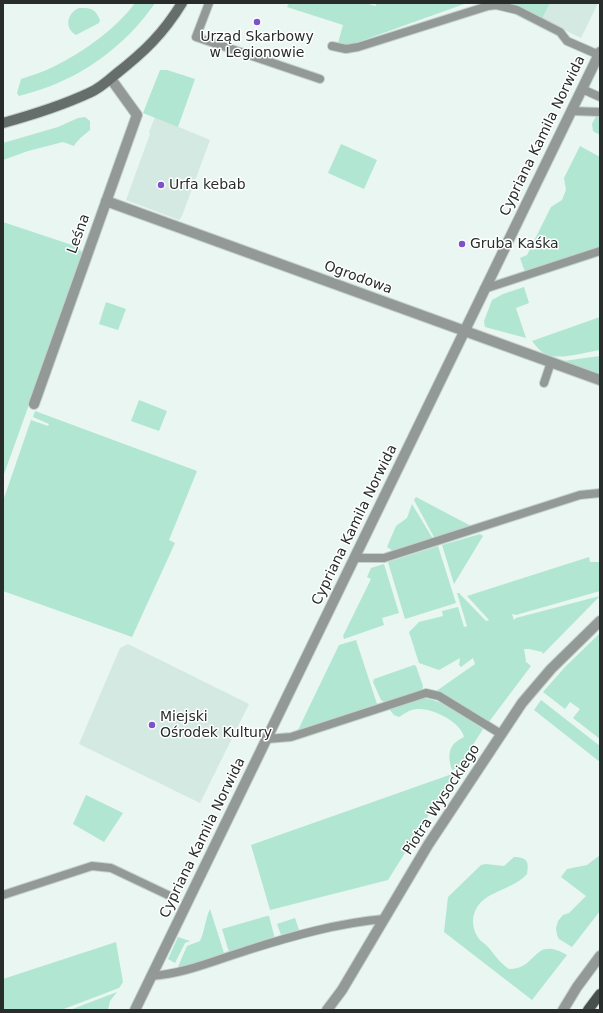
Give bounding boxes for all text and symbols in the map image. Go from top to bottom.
marker: Urząd Skarbowy w Legionowie [252,17,262,27]
place label: Urząd Skarbowy w Legionowie [200,29,314,62]
street label: Cypriana Kamila Norwida [497,53,589,219]
place label: Urfa kebab [169,177,246,193]
marker: Urfa kebab [156,180,166,190]
street label: Leśna [64,212,94,256]
place label: Gruba Kaśka [470,236,559,252]
marker: Gruba Kaśka [457,239,467,249]
street label: Ogrodowa [322,258,394,298]
street label: Cypriana Kamila Norwida [309,442,401,608]
place label: Miejski Ośrodek Kultury [160,709,272,742]
marker: Miejski Ośrodek Kultury [147,720,157,730]
street label: Piotra Wysockiego [400,742,484,858]
street label: Cypriana Kamila Norwida [157,755,249,921]

